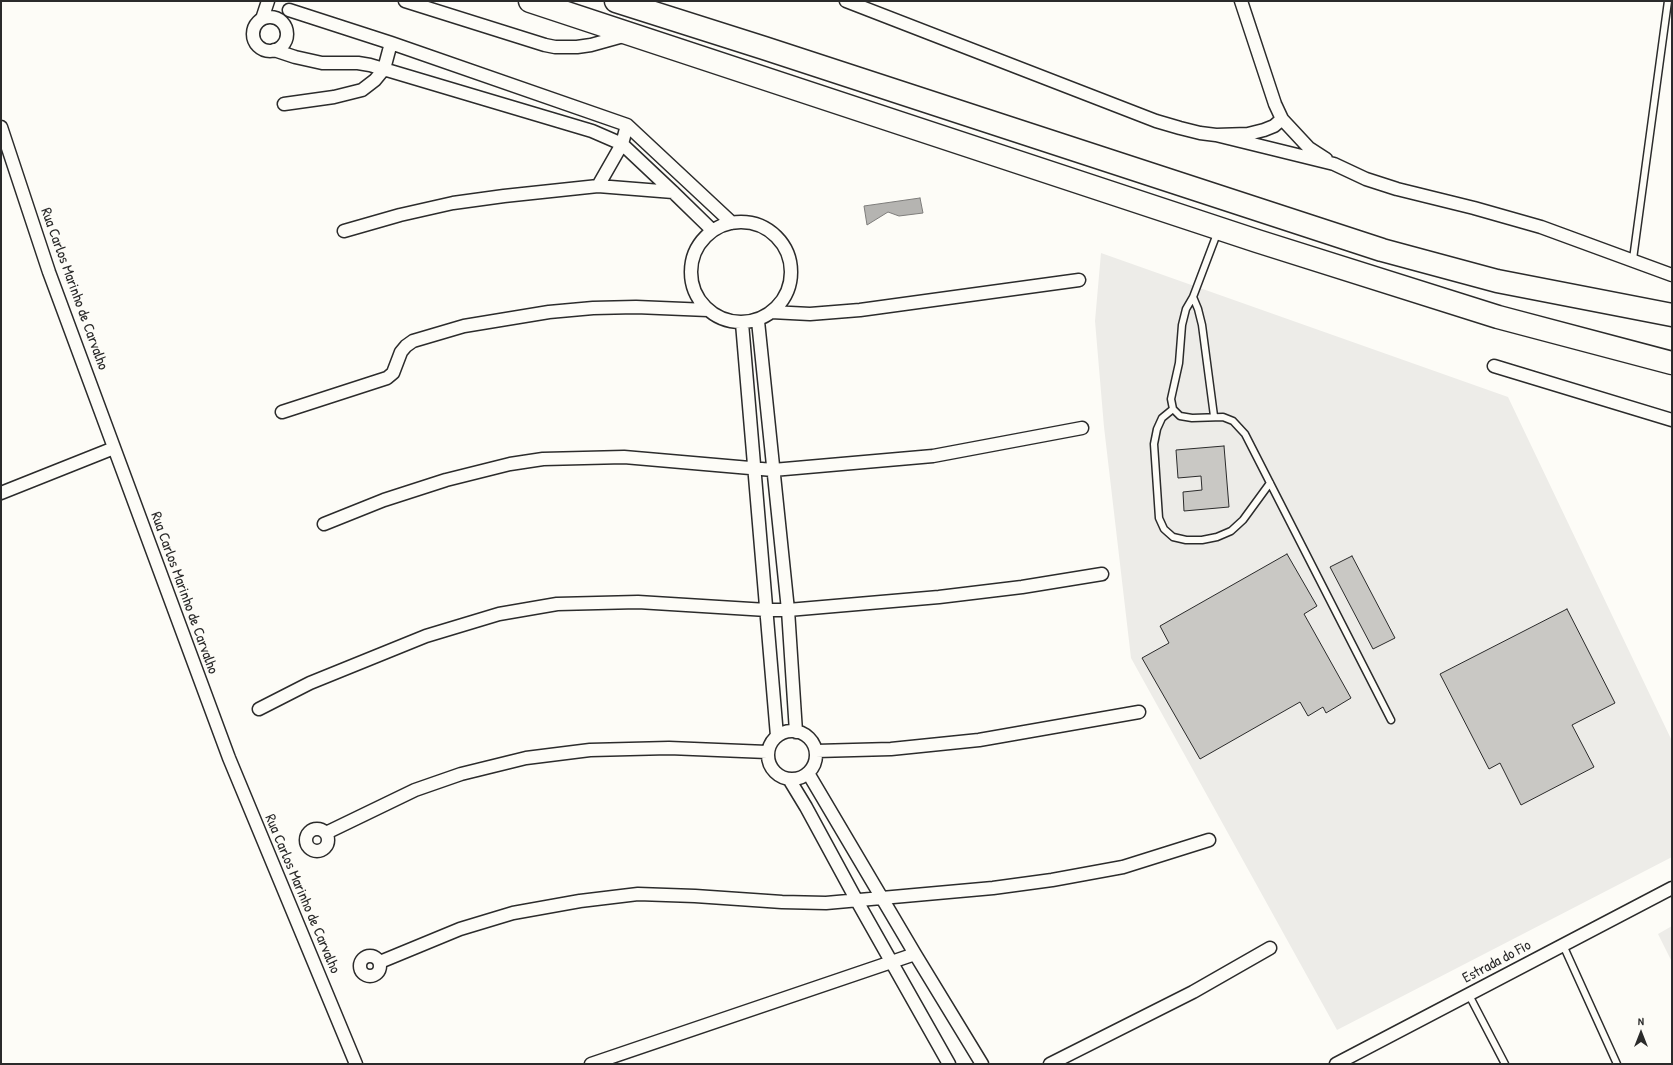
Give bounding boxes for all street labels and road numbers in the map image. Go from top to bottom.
street label: Rua Carlos Marinho de Carvalho [36,206,112,372]
street label: Rua Carlos Marinho de Carvalho [146,510,222,676]
street label: Rua Carlos Marinho de Carvalho [260,812,344,976]
street label: Estrada do Fio [1460,937,1534,987]

